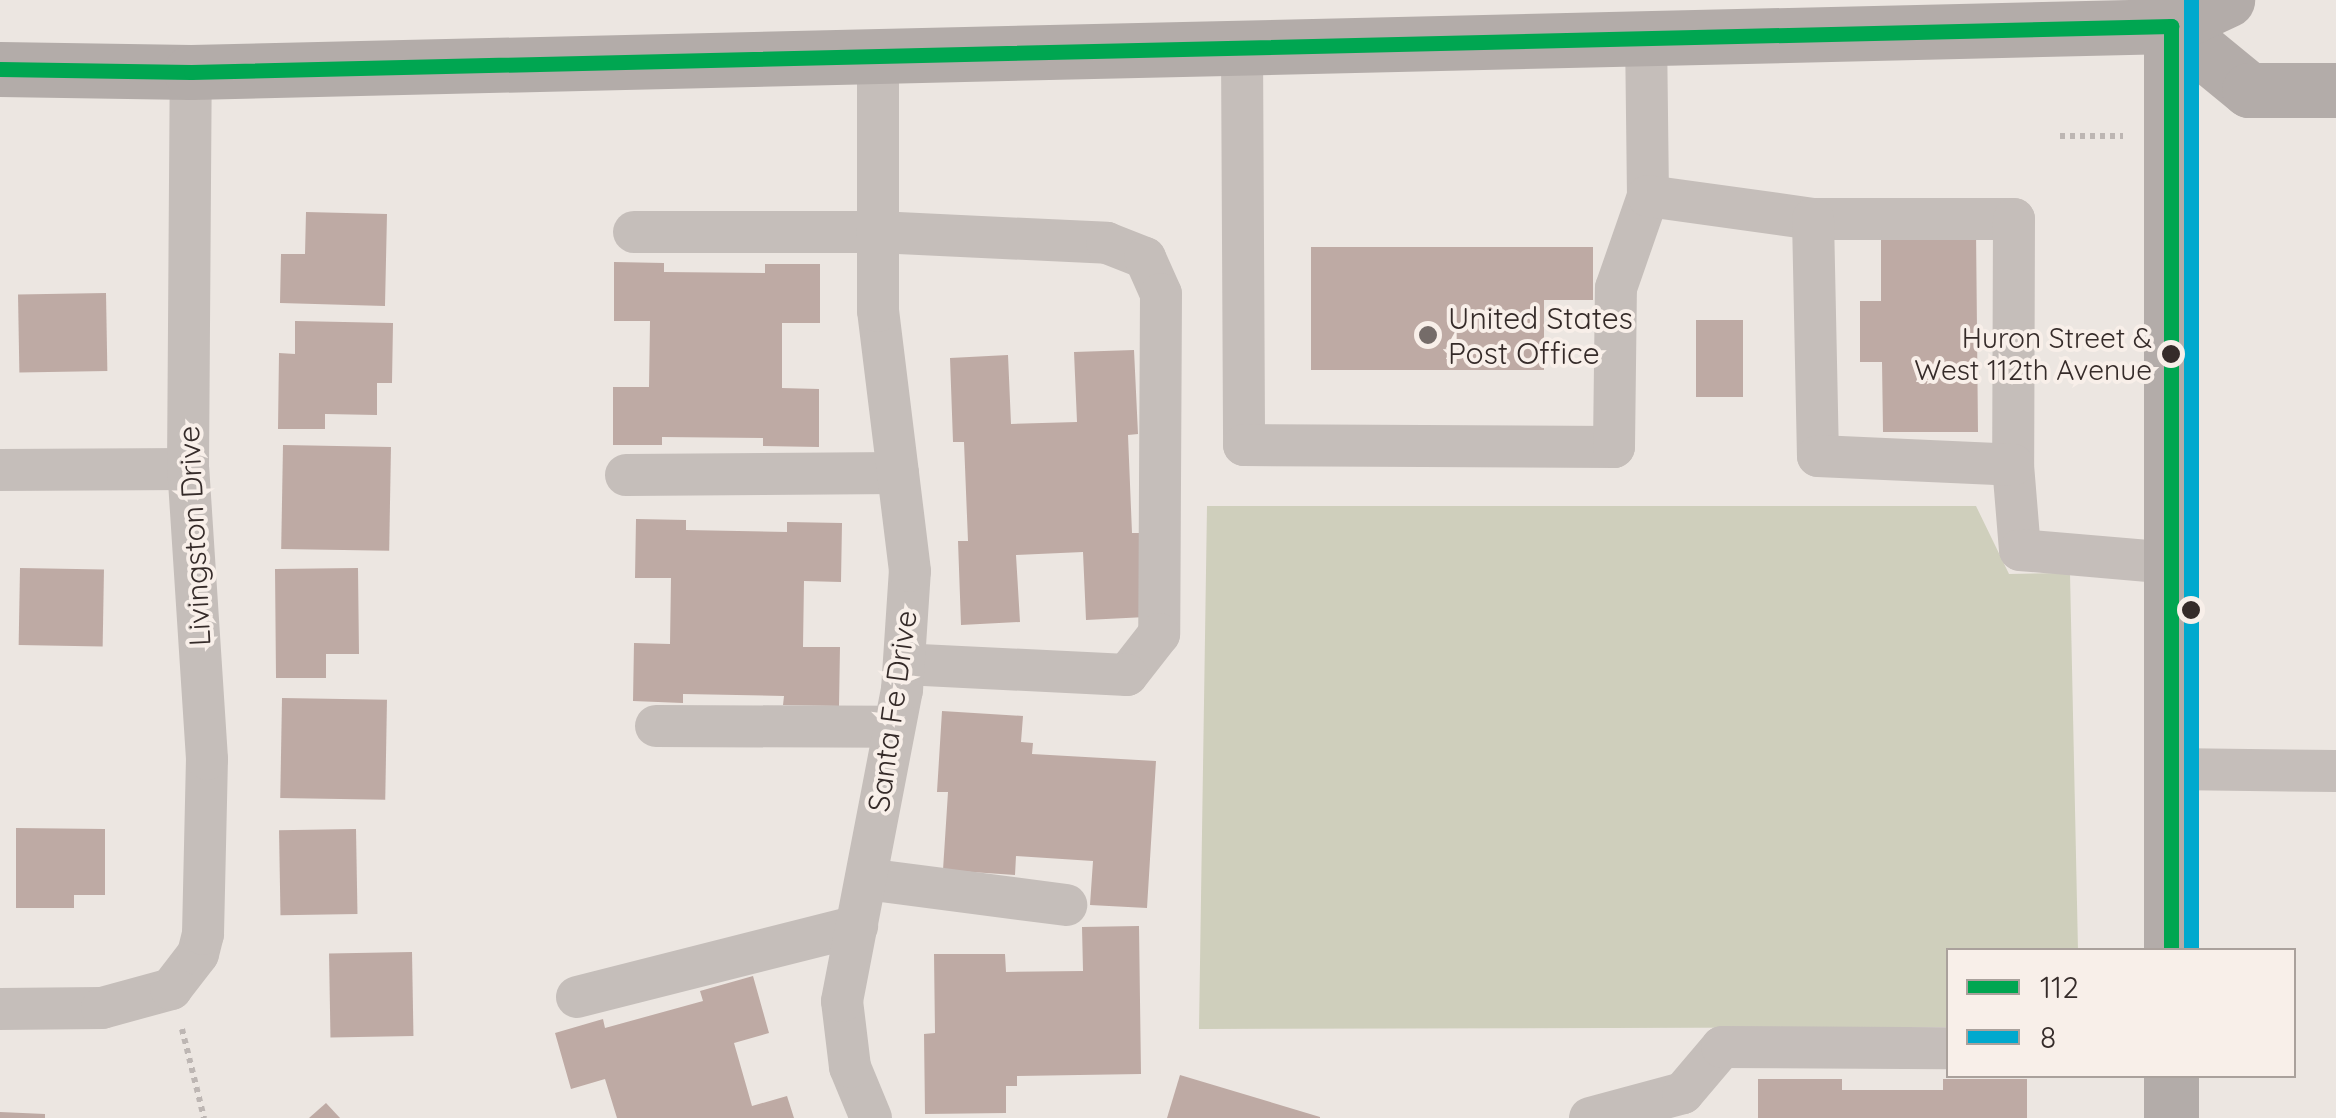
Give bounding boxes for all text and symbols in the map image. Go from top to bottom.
place label: United States Post Office [1448,300,1633,370]
place label: Huron Street & West 112th Avenue [1914,321,2152,387]
marker: United States Post Office [1417,324,1439,346]
marker: Huron Street & West 112th Avenue [2161,344,2181,364]
street label: Livingston Drive [170,425,218,647]
unlabelled marker [2181,600,2201,620]
street label: Santa Fe Drive [860,608,924,814]
legend [1946,948,2296,1078]
text: 112 [2040,968,2079,1006]
text: 8 [2040,1018,2056,1056]

